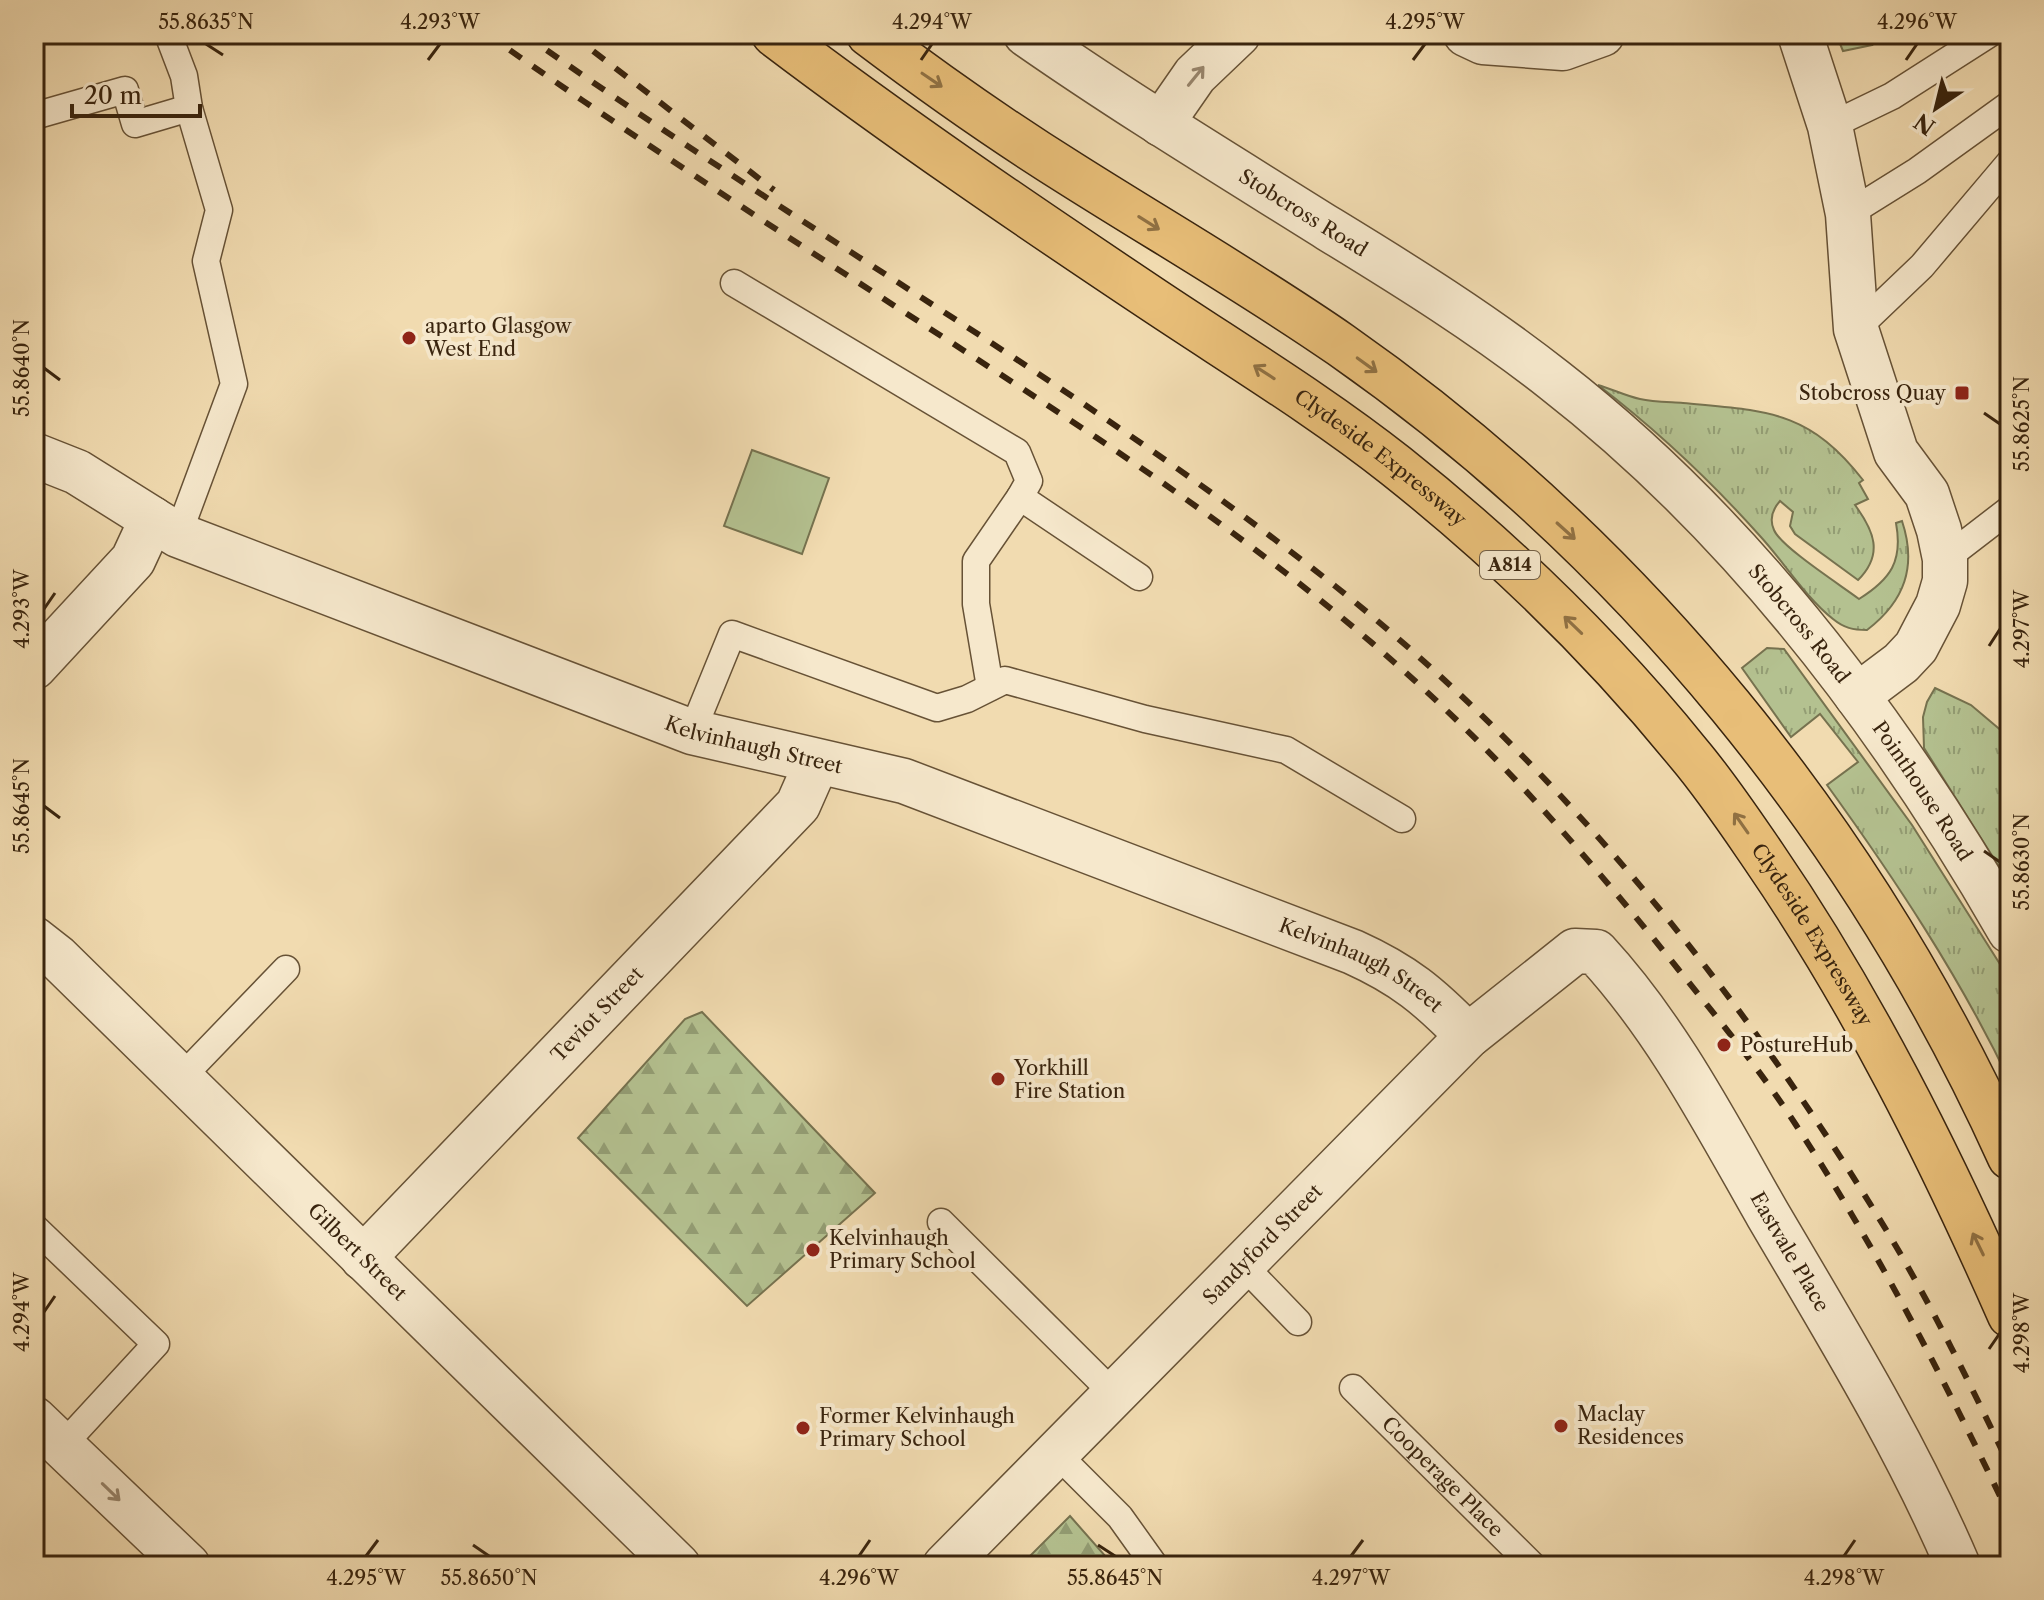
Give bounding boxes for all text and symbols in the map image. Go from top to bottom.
text: 55.8635°N [158,10,254,34]
text: 4.293°W [400,10,481,34]
text: 4.294°W [892,10,973,34]
text: 4.295°W [1385,10,1466,34]
text: 4.296°W [1877,10,1958,34]
one-way arrow [1187,66,1205,87]
scale bar [72,68,200,118]
north arrow [1896,68,1976,148]
one-way arrow [921,72,943,88]
text: 20 m [84,81,142,110]
text: N [1909,107,1940,141]
street label: Stobcross Road [1235,164,1372,262]
one-way arrow [1137,215,1160,231]
place label: aparto Glasgow West End [424,314,572,361]
text: 55.8640°N [10,319,34,417]
marker: aparto Glasgow West End [400,329,418,347]
one-way arrow [1356,356,1377,373]
one-way arrow [1253,364,1275,380]
text: 55.8625°N [2010,376,2034,472]
place label: Stobcross Quay [1799,381,1947,405]
street label: Clydeside Expressway [1290,384,1472,532]
marker: Stobcross Quay [1953,384,1971,402]
one-way arrow [1556,522,1576,540]
road number: A814 [1480,551,1540,579]
street label: Stobcross Road [1744,559,1855,688]
text: 4.293°W [10,568,34,649]
text: 4.297°W [2010,589,2034,668]
one-way arrow [1563,616,1583,635]
street label: Kelvinhaugh Street [662,711,845,778]
street label: Pointhouse Road [1867,716,1977,865]
text: 55.8645°N [10,758,34,854]
one-way arrow [1733,812,1749,834]
text: 55.8630°N [2010,813,2034,911]
street label: Clydeside Expressway [1746,839,1878,1031]
street label: Kelvinhaugh Street [1276,913,1448,1017]
street label: Teviot Street [546,962,648,1067]
place label: PostureHub [1740,1033,1853,1057]
marker: PostureHub [1715,1036,1733,1054]
place label: Yorkhill Fire Station [1013,1056,1126,1103]
marker: Yorkhill Fire Station [989,1070,1007,1088]
street label: Sandyford Street [1198,1179,1327,1310]
street label: Eastvale Place [1745,1188,1834,1316]
street label: Gilbert Street [303,1198,412,1305]
place label: Kelvinhaugh Primary School [829,1226,976,1273]
one-way arrow [1970,1232,1985,1256]
marker: Kelvinhaugh Primary School [804,1241,822,1259]
text: 4.294°W [10,1271,34,1352]
text: 4.298°W [2010,1292,2034,1373]
place label: Maclay Residences [1577,1402,1684,1449]
place label: Former Kelvinhaugh Primary School [819,1404,1015,1451]
street label: Cooperage Place [1377,1412,1508,1542]
marker: Maclay Residences [1552,1417,1570,1435]
marker: Former Kelvinhaugh Primary School [794,1419,812,1437]
one-way arrow [101,1483,121,1502]
text: 4.295°W [326,1566,407,1590]
text: 55.8650°N [440,1566,538,1590]
text: 4.296°W [819,1566,900,1590]
text: 55.8645°N [1067,1566,1163,1590]
text: 4.297°W [1312,1566,1391,1590]
text: 4.298°W [1804,1566,1885,1590]

